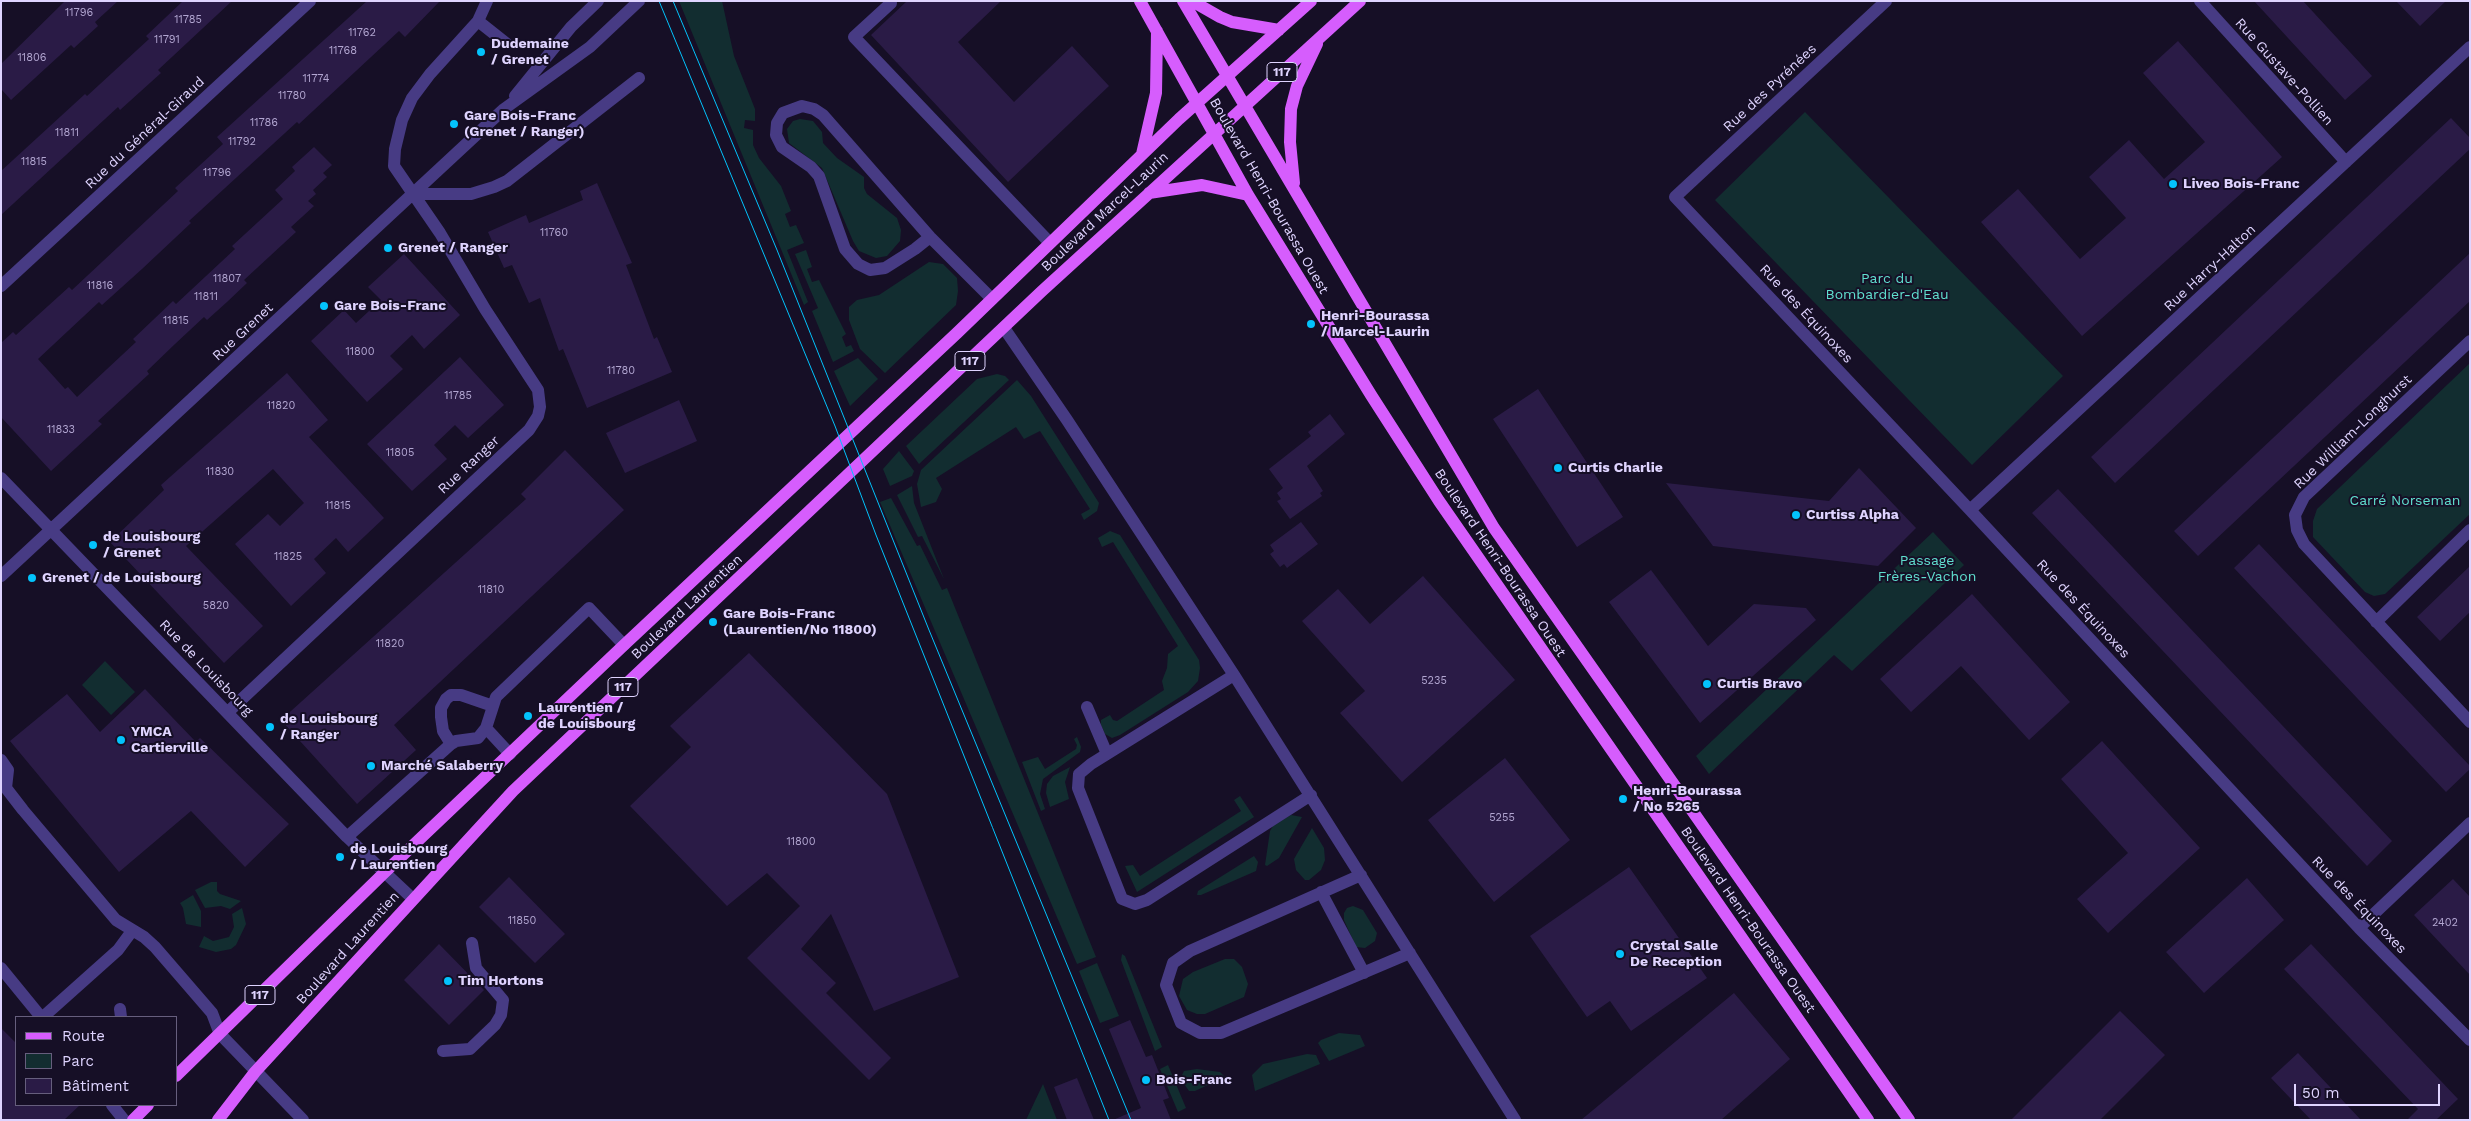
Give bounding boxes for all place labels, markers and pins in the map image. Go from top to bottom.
place label: Dudemaine / Grenet [491,36,569,68]
marker: Dudemaine / Grenet [475,46,487,58]
place label: Gare Bois-Franc (Grenet / Ranger) [464,108,584,140]
marker: Gare Bois-Franc (Grenet / Ranger) [448,118,460,130]
place label: Liveo Bois-Franc [2183,176,2300,192]
marker: Liveo Bois-Franc [2167,178,2179,190]
place label: Grenet / Ranger [398,240,508,256]
marker: Grenet / Ranger [382,242,394,254]
place label: Gare Bois-Franc [334,298,446,314]
marker: Gare Bois-Franc [318,300,330,312]
place label: Henri-Bourassa / Marcel-Laurin [1321,308,1430,341]
marker: Henri-Bourassa / Marcel-Laurin [1305,318,1317,330]
place label: Curtis Charlie [1568,460,1663,476]
marker: Curtis Charlie [1552,462,1564,474]
place label: Curtiss Alpha [1806,507,1899,523]
marker: Curtiss Alpha [1790,509,1802,521]
place label: de Louisbourg / Grenet [103,529,200,562]
marker: de Louisbourg / Grenet [87,539,99,551]
place label: Grenet / de Louisbourg [42,570,201,586]
marker: Grenet / de Louisbourg [26,572,38,584]
place label: Gare Bois-Franc (Laurentien/No 11800) [723,606,877,638]
marker: Gare Bois-Franc (Laurentien/No 11800) [707,616,719,628]
place label: Curtis Bravo [1717,676,1802,692]
marker: Curtis Bravo [1701,678,1713,690]
place label: Laurentien / de Louisbourg [538,700,635,732]
marker: Laurentien / de Louisbourg [522,710,534,722]
place label: de Louisbourg / Ranger [280,711,377,744]
marker: de Louisbourg / Ranger [264,721,276,733]
place label: YMCA Cartierville [131,724,208,756]
marker: YMCA Cartierville [115,734,127,746]
place label: Marché Salaberry [381,758,503,774]
marker: Marché Salaberry [365,760,377,772]
place label: Henri-Bourassa / No 5265 [1633,783,1741,816]
marker: Henri-Bourassa / No 5265 [1617,793,1629,805]
place label: de Louisbourg / Laurentien [350,841,447,874]
marker: de Louisbourg / Laurentien [334,851,346,863]
place label: Crystal Salle De Reception [1630,938,1722,970]
marker: Crystal Salle De Reception [1614,948,1626,960]
place label: Tim Hortons [458,973,543,989]
marker: Tim Hortons [442,975,454,987]
place label: Bois-Franc [1156,1072,1232,1088]
marker: Bois-Franc [1140,1074,1152,1086]

